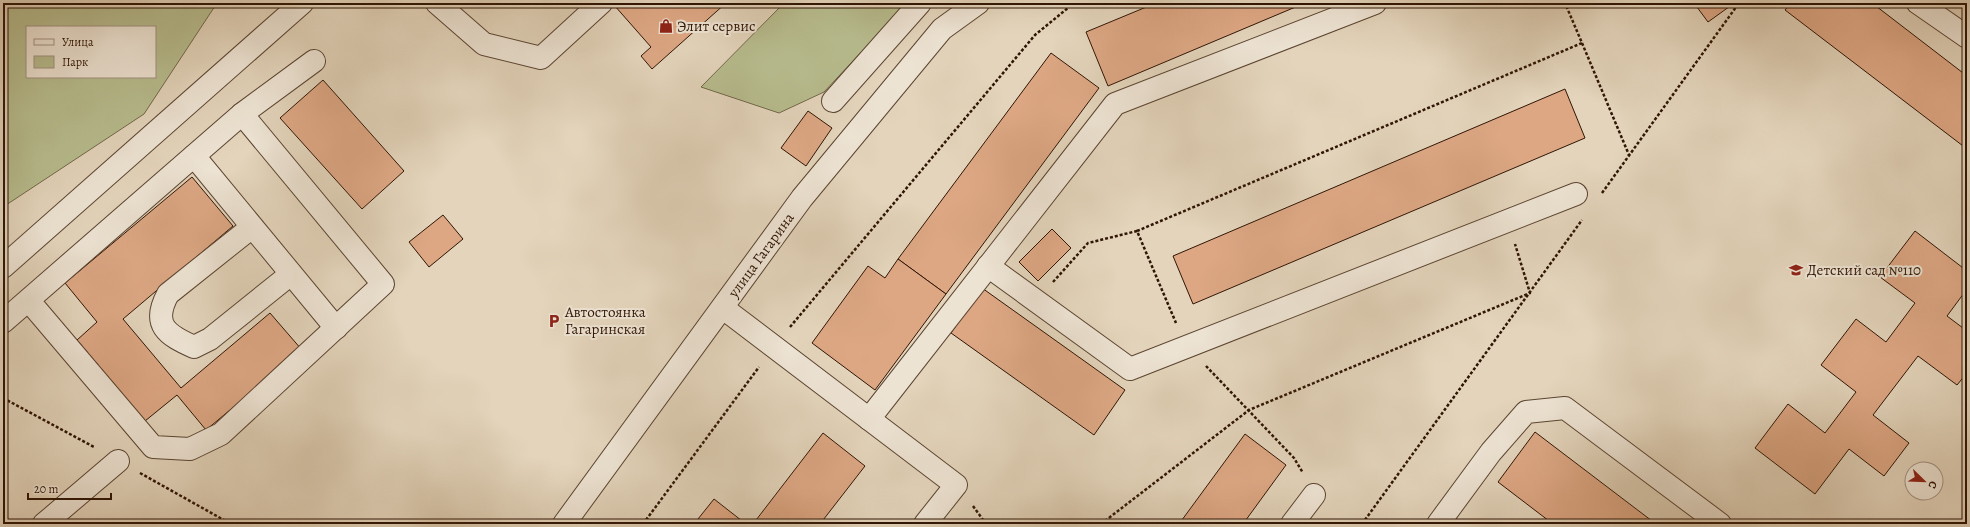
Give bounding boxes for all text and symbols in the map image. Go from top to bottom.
place label: Элит сервис [677,16,756,36]
shop icon: Элит сервис [658,18,674,34]
legend [26,26,156,78]
text: Улица [62,34,94,50]
text: Парк [62,54,88,70]
street label: улица Гагарина [723,209,799,302]
place label: Детский сад №110 [1807,260,1921,280]
school or university icon: Детский сад №110 [1788,262,1804,278]
place label: Автостоянка Гагаринская [564,302,646,339]
parking icon: Автостоянка Гагаринская [546,313,562,329]
north arrow [1904,461,1944,501]
scale bar [28,475,111,501]
text: С [1924,479,1941,491]
text: 20 m [34,481,58,497]

